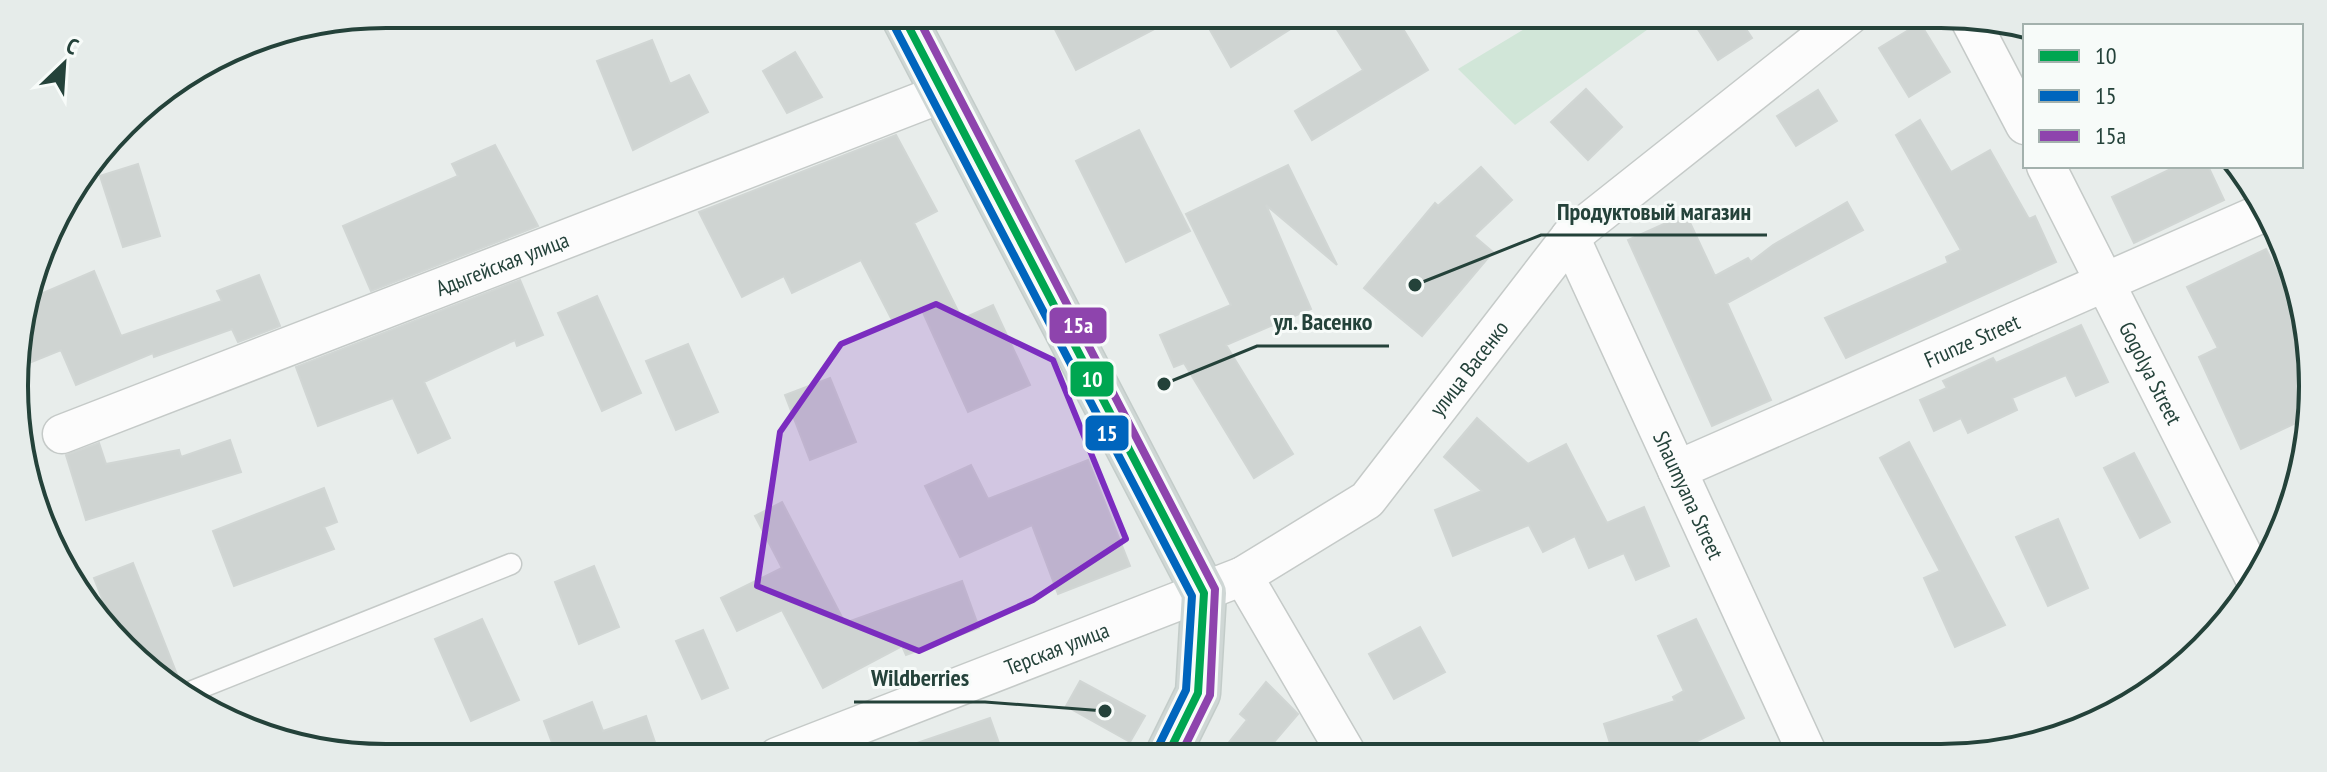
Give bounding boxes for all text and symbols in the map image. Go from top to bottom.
north arrow [24,24,104,104]
legend [2023,24,2303,168]
text: С [62,31,83,61]
text: 10 [2095,40,2117,71]
text: 15 [2095,80,2117,111]
text: 15а [2095,120,2126,151]
callout: Продуктовый магазин [1541,187,1767,235]
text: Продуктовый магазин [1557,196,1751,227]
street label: Адыгейская улица [432,225,573,302]
callout: ул. Васенко [1257,298,1389,346]
line badge: 15а [1048,306,1108,345]
text: ул. Васенко [1273,306,1373,337]
street label: Frunze Street [1920,307,2024,374]
text: 15а [1063,311,1093,339]
street label: улица Васенко [1423,315,1514,421]
street label: Gogolya Street [2113,317,2188,429]
line badge: 10 [1069,360,1115,398]
text: 10 [1081,365,1103,393]
line badge: 15 [1084,414,1130,452]
text: 15 [1096,419,1118,447]
street label: Shaumyana Street [1647,427,1730,563]
street label: Терская улица [1000,615,1113,681]
callout: Wildberries [854,654,985,702]
text: Wildberries [870,662,969,693]

